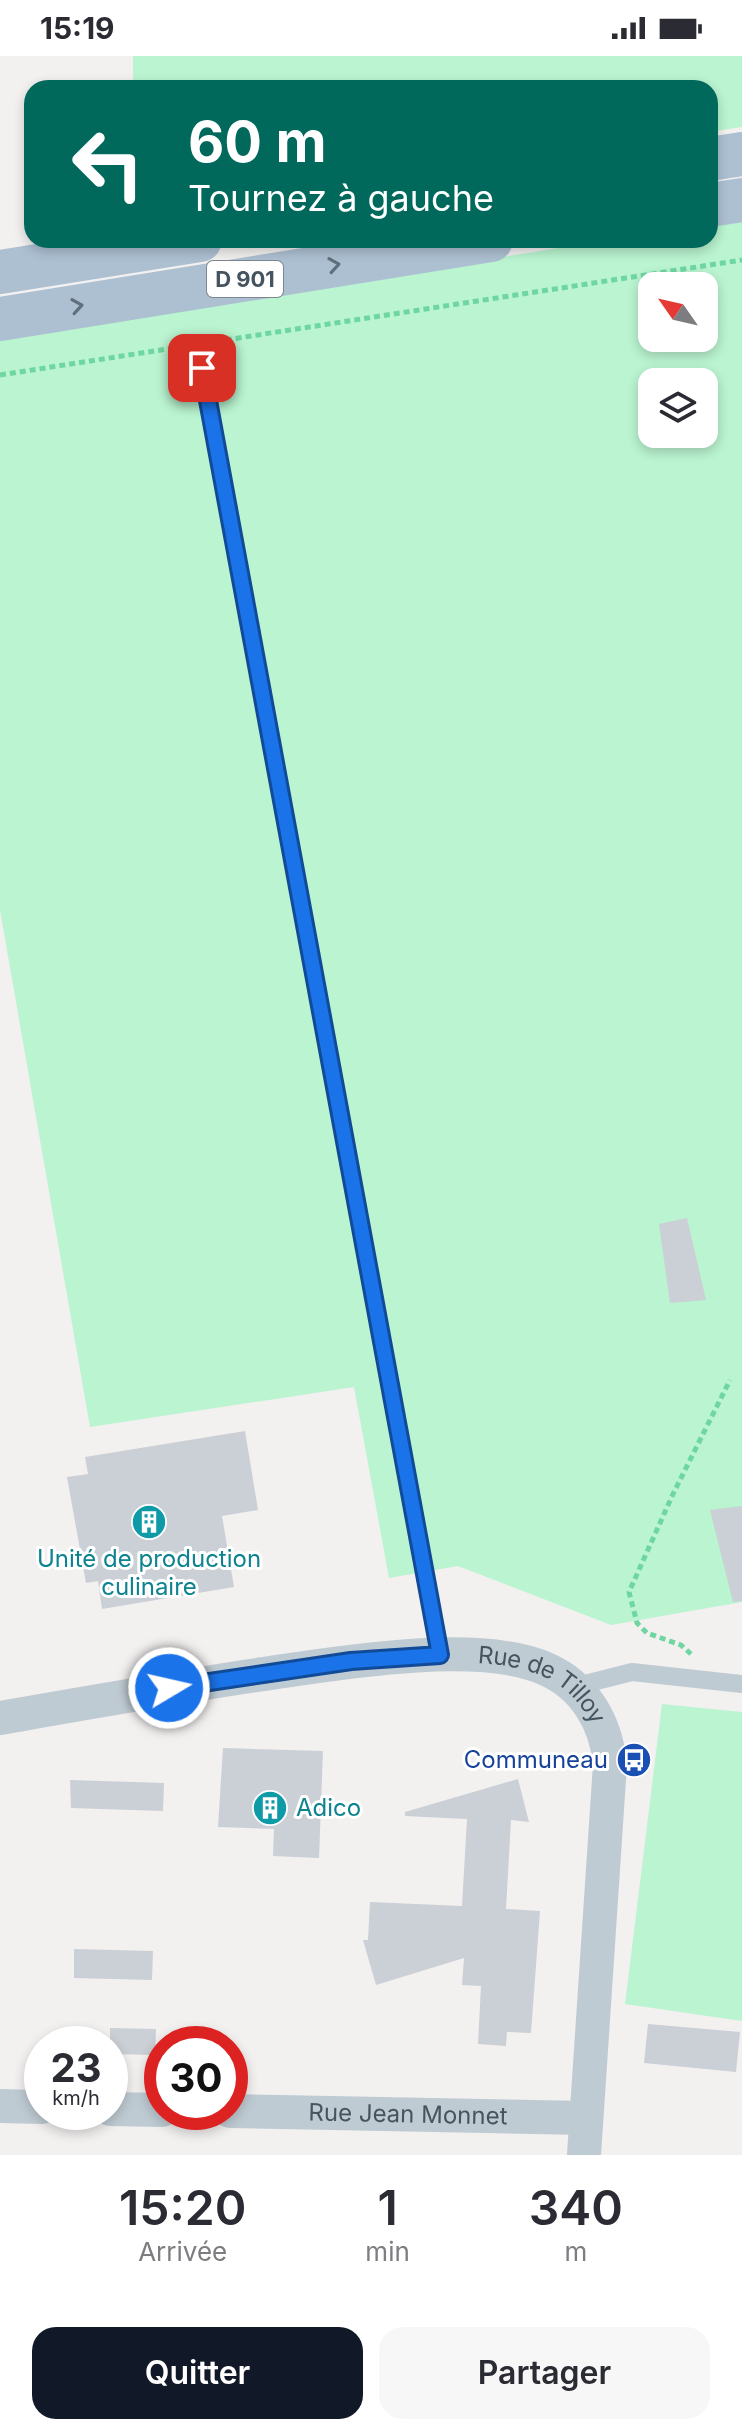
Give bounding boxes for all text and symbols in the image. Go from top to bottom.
text: 15:19 [40,10,115,46]
text: 60 m [188,108,327,176]
icon: left [56,112,160,216]
text: Tournez à gauche [188,176,494,220]
one-way arrow [327,257,341,274]
road number: D 901 [207,261,283,297]
north arrow [638,272,718,352]
map controls [638,272,718,448]
one-way arrow [70,298,84,315]
pin [168,334,236,402]
icon: arrive [180,346,224,390]
button: layers [638,368,718,448]
building icon: Unité de production culinaire [130,1503,168,1541]
place label: Unité de production culinaire [37,1544,261,1601]
street label: Rue de Tilloy [477,1640,612,1728]
position arrow [127,1646,211,1730]
bus stop icon: Communeau [615,1741,653,1779]
place label: Communeau [464,1745,608,1774]
building icon: Adico [251,1789,289,1827]
place label: Adico [296,1793,361,1822]
speed limit sign: 30 [144,2026,248,2130]
text: 23 [50,2043,102,2092]
text: km/h [52,2086,100,2110]
street label: Rue Jean Monnet [308,2098,508,2130]
text: 15:20 [119,2178,246,2237]
text: 1 [377,2178,398,2237]
text: 340 [529,2178,623,2237]
text: Arrivée [138,2236,227,2267]
text: min [365,2236,410,2267]
text: m [564,2236,587,2267]
button: Quitter [32,2327,363,2419]
button: Partager [379,2327,710,2419]

